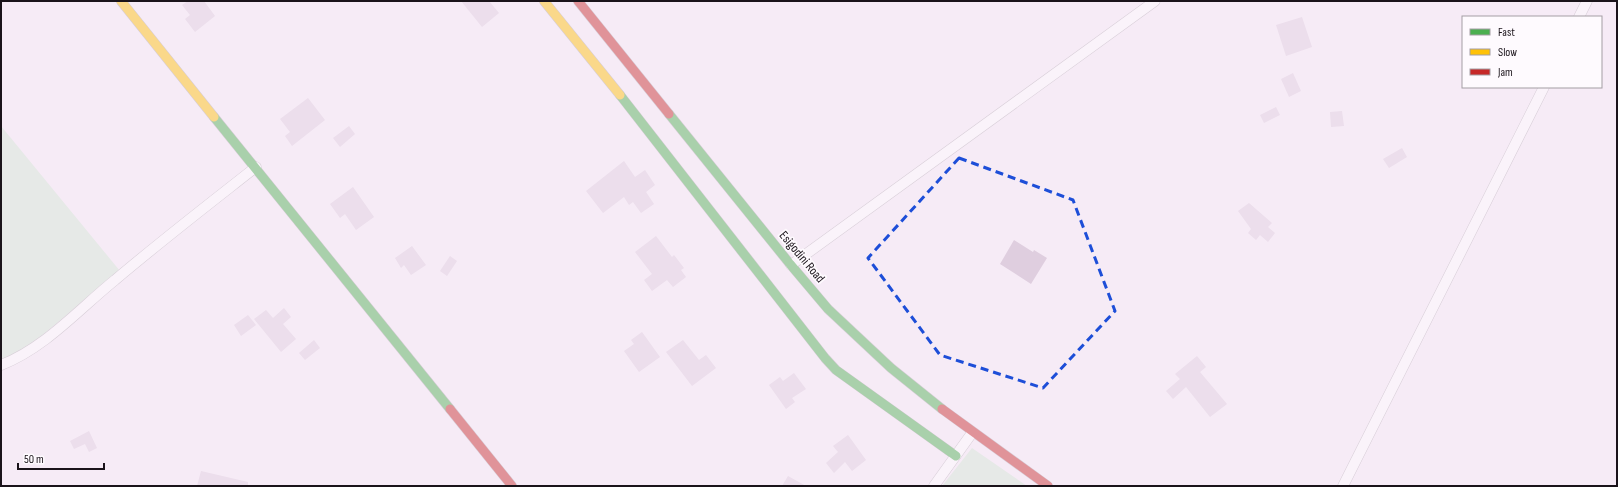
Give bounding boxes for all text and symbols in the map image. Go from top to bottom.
legend [1462,16,1602,88]
text: Fast [1498,25,1515,40]
text: Slow [1498,45,1517,60]
text: Jam [1497,65,1513,80]
street label: Esigodini Road [776,228,828,286]
scale bar [18,445,104,471]
text: 50 m [24,452,44,467]

